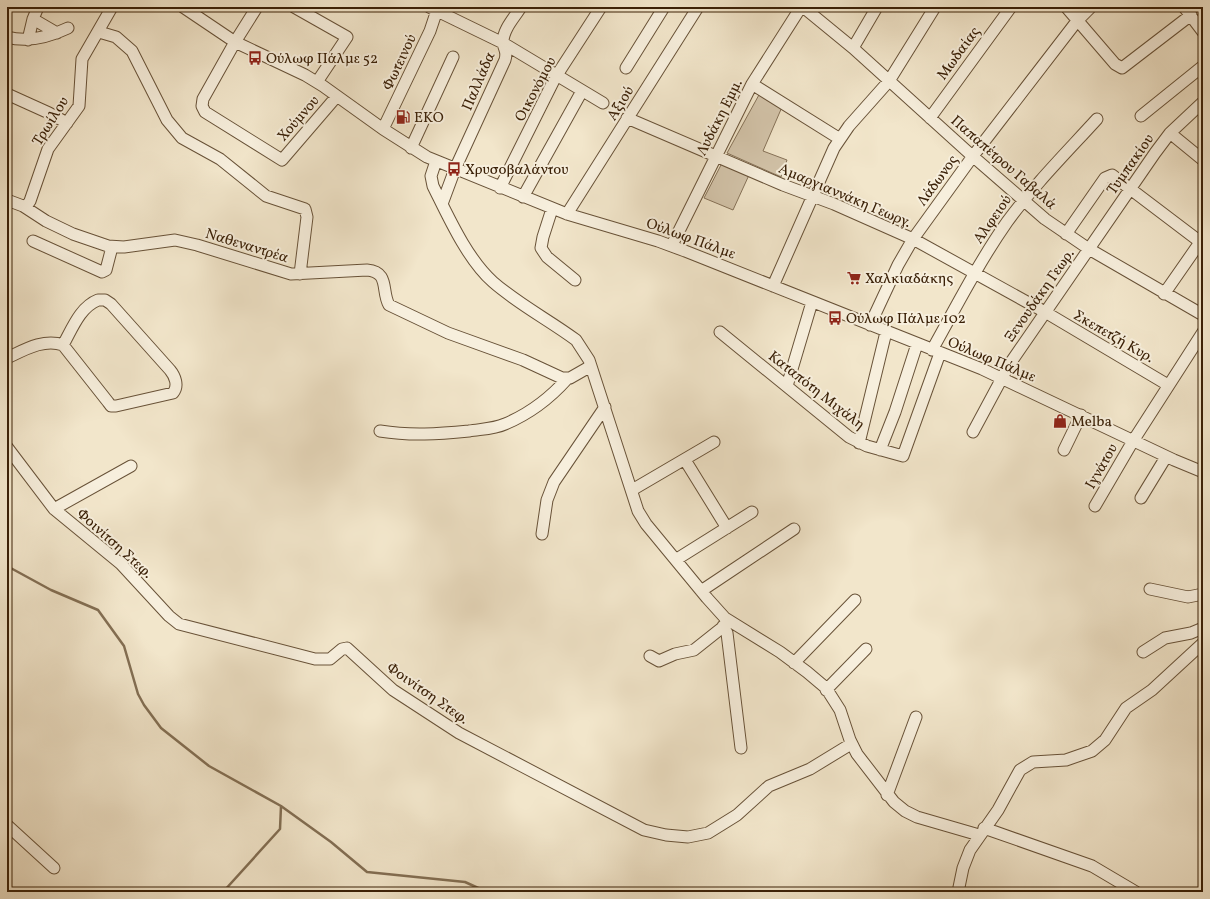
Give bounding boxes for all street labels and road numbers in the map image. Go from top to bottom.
street label: Μωδαίας [933,23,986,85]
street label: Φωτεινού [378,31,423,94]
street label: Παλλάδα [458,49,501,114]
street label: Οικονόμου [510,54,562,126]
street label: Λυδάκη Εμμ. [692,76,749,160]
street label: Αξιού [603,82,640,125]
street label: Χούμνου [273,91,325,147]
street label: Τρωίλου [28,93,75,151]
street label: Παπαπέτρου Γαβαλά [945,111,1061,215]
street label: Τυμπακίου [1103,130,1160,200]
street label: Λάδωνος [912,151,964,211]
street label: Αμαργιαννάκη Γεωργ. [775,159,914,234]
street label: Αλφειού [969,191,1018,249]
street label: Ούλωφ Πάλμε [643,213,738,265]
street label: Ναθεναντρέα [203,224,291,269]
street label: Ξενουδάκη Γεωρ. [1000,245,1080,347]
street label: Σκεπετζή Κυρ. [1069,306,1158,369]
street label: Ούλωφ Πάλμε [944,332,1039,388]
street label: Καταπότη Μιχάλη [763,347,869,436]
street label: Ιγνάτου [1081,440,1124,493]
street label: Φοινίτση Στεφ. [71,504,157,584]
street label: Φοινίτση Στεφ. [382,658,472,730]

